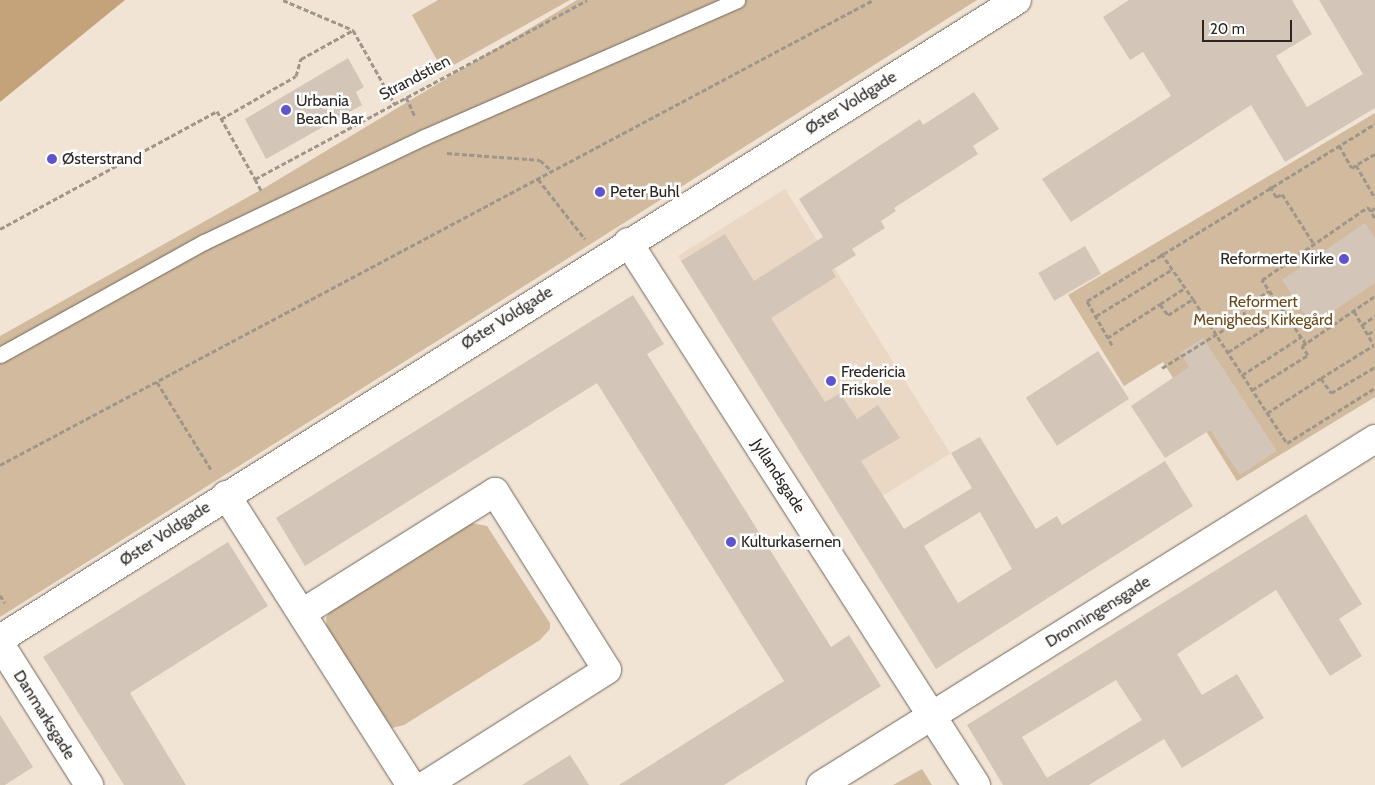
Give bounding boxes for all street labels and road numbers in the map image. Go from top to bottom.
street label: Strandstien [376,51,454,105]
street label: Øster Voldgade [802,67,900,139]
street label: Øster Voldgade [458,282,556,354]
street label: Jyllandsgade [747,435,809,517]
street label: Øster Voldgade [116,498,214,570]
street label: Dronningensgade [1042,572,1154,652]
street label: Danmarksgade [9,667,79,763]

